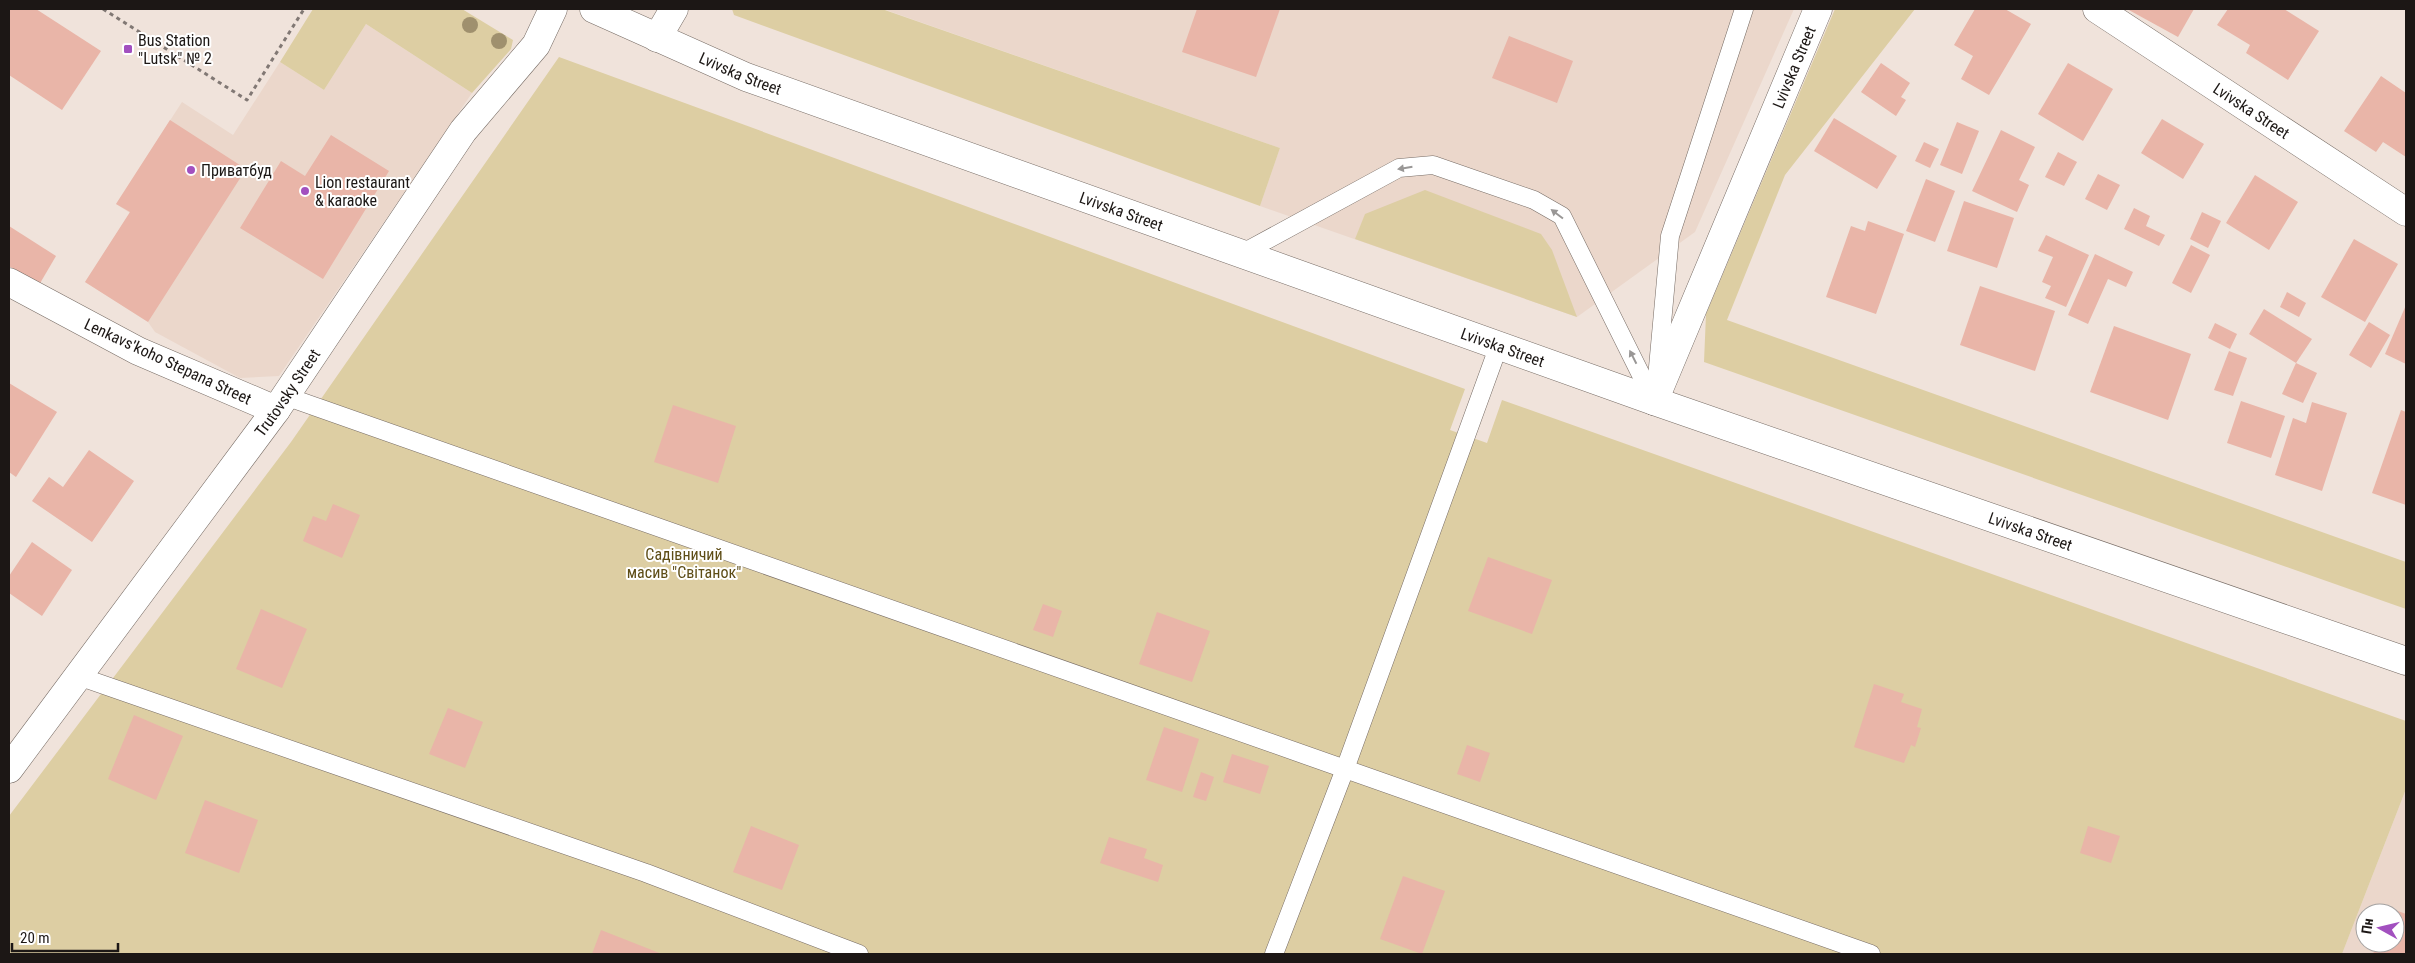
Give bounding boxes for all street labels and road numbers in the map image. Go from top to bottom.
street label: Lvivska Street [1769,23,1820,111]
street label: Lvivska Street [696,48,784,99]
street label: Lvivska Street [2210,79,2293,143]
street label: Lvivska Street [1077,188,1166,235]
street label: Lenkavsʹkoho Stepana Street [81,314,255,409]
street label: Lvivska Street [1458,324,1547,371]
street label: Trutovsky Street [251,345,324,440]
street label: Lvivska Street [1986,508,2075,555]

